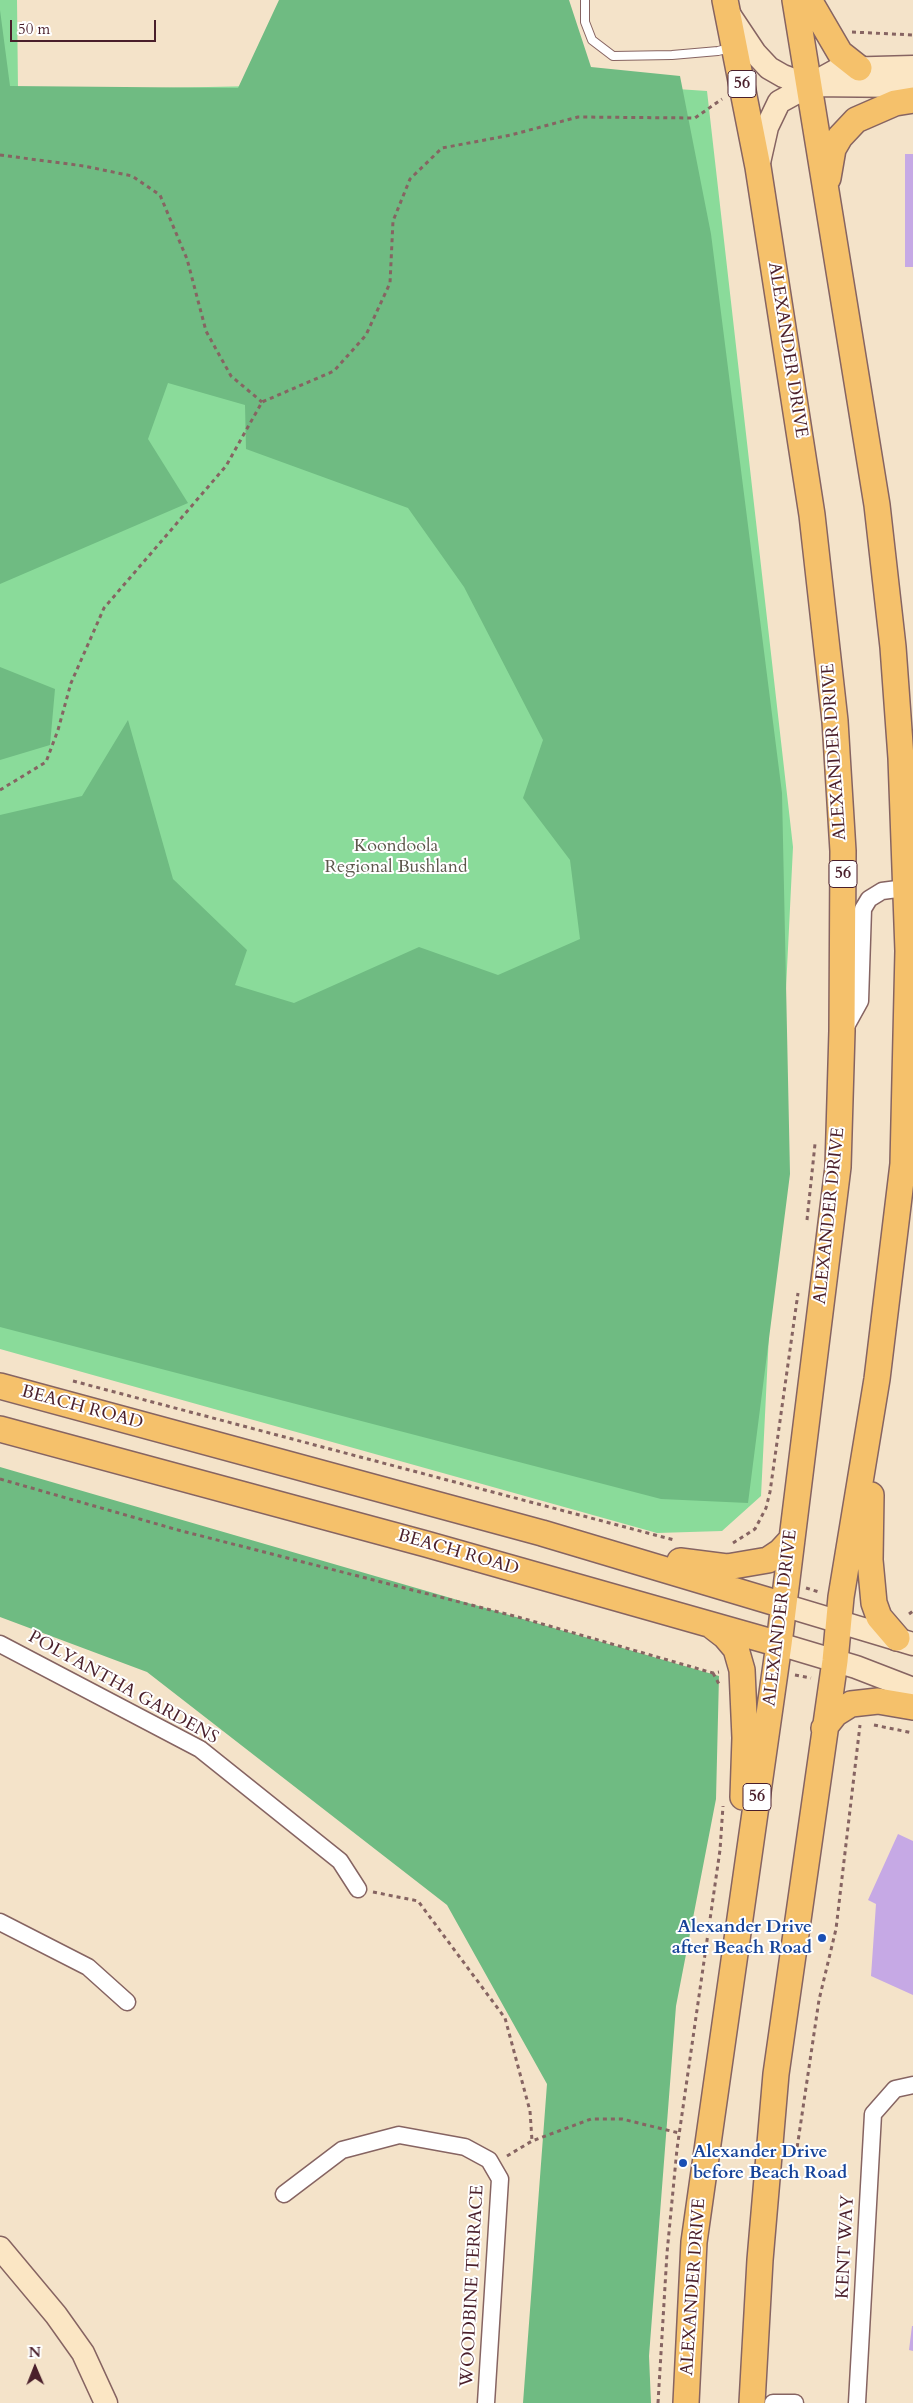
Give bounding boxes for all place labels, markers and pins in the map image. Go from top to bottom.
place label: Alexander Drive after Beach Road [672,1917,812,1960]
marker: Alexander Drive after Beach Road [816,1932,828,1944]
place label: Alexander Drive before Beach Road [693,2142,847,2184]
marker: Alexander Drive before Beach Road [677,2157,689,2169]

